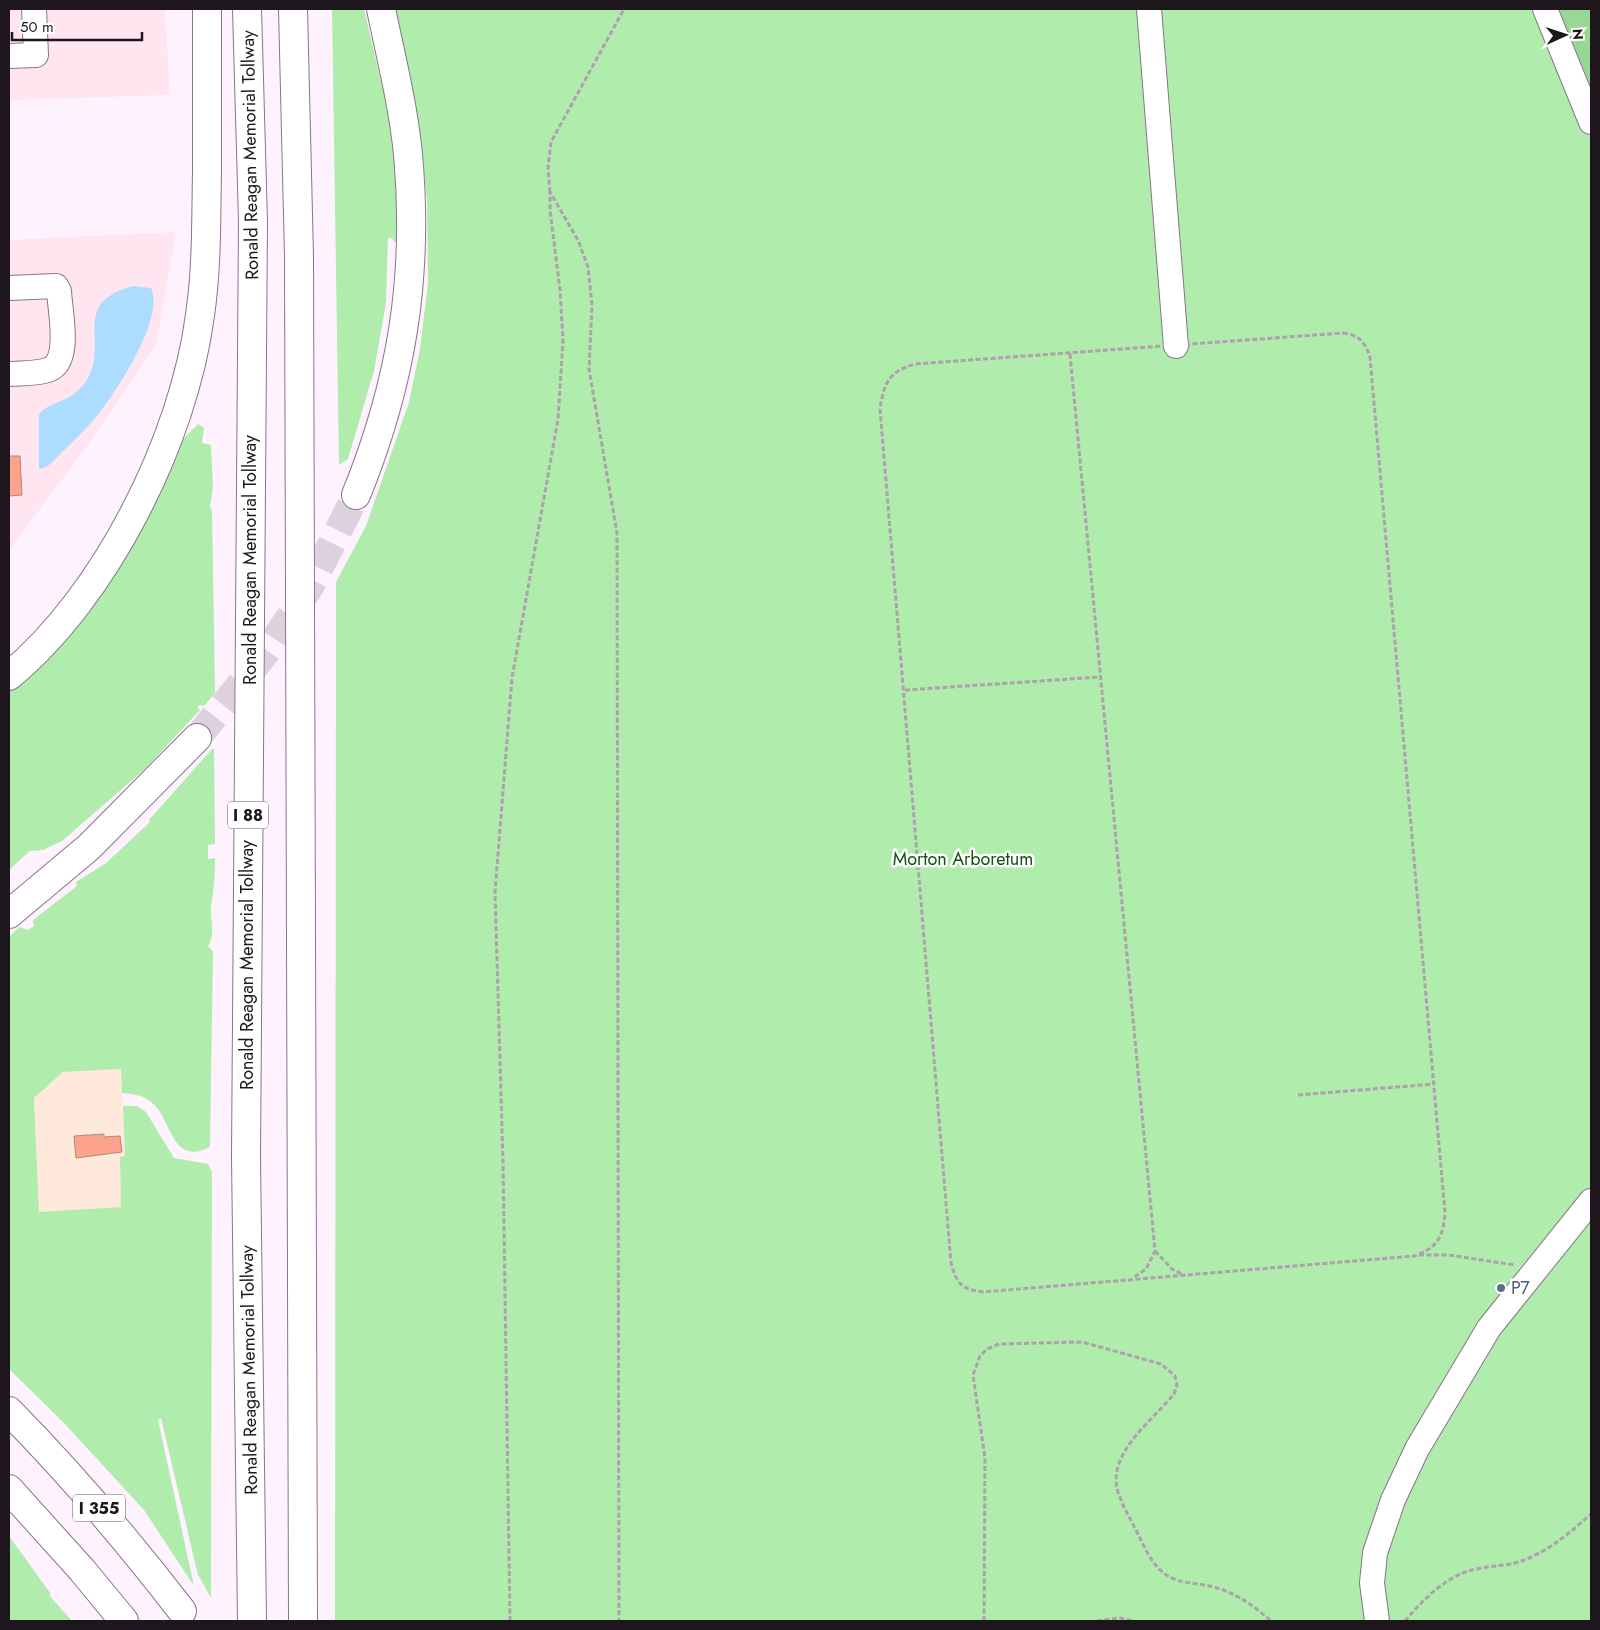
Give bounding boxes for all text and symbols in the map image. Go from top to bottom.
scale bar [12,10,142,42]
north arrow [1540,10,1590,60]
text: 50 m [20,16,54,38]
text: N [1568,28,1588,40]
street label: Ronald Reagan Memorial Tollway [235,30,265,280]
street label: Ronald Reagan Memorial Tollway [237,435,263,685]
road number: I 88 [228,802,268,828]
street label: Ronald Reagan Memorial Tollway [234,840,260,1090]
park label: Morton Arboretum [893,846,1033,872]
street label: Ronald Reagan Memorial Tollway [234,1245,264,1495]
place label: P7 [1511,1275,1530,1301]
marker: P7 [1495,1282,1507,1294]
road number: I 355 [73,1495,125,1522]

